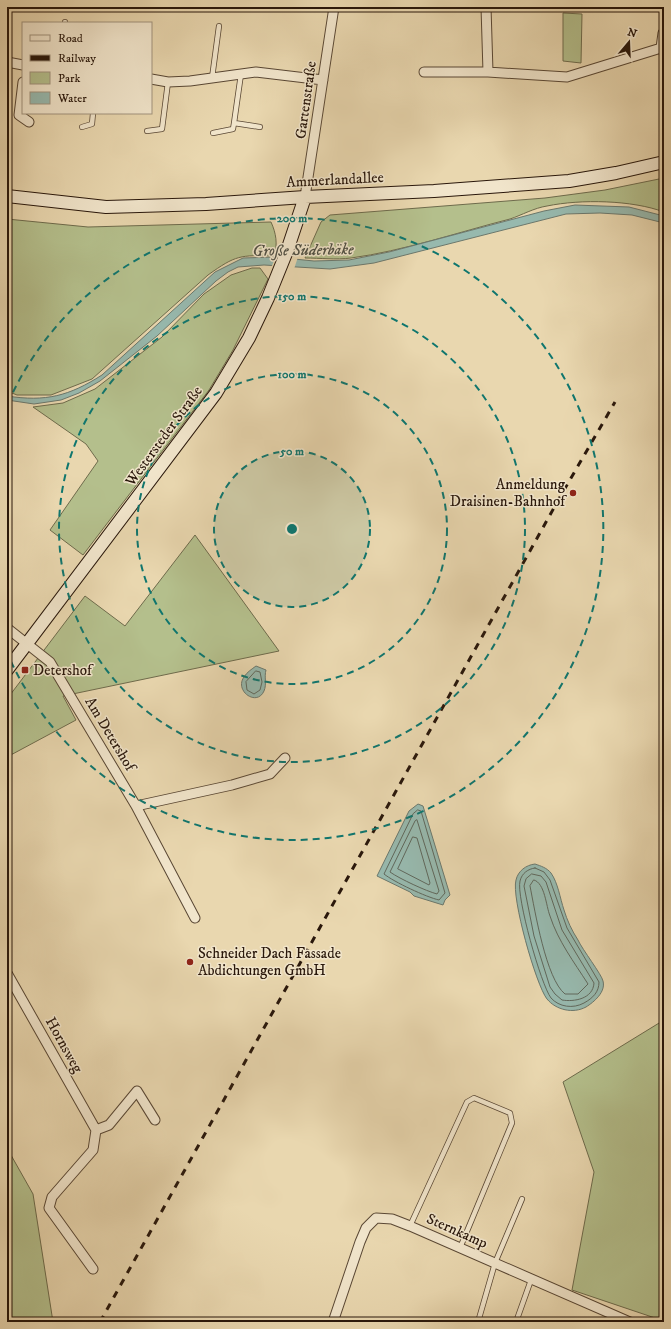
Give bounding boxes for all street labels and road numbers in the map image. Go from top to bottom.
street label: Gartenstraße [291,60,321,140]
street label: Ammerlandallee [286,168,384,192]
street label: Westersteder Straße [121,382,207,491]
street label: Am Detershof [81,694,141,776]
street label: Hornsweg [41,1014,87,1077]
street label: Sternkamp [423,1209,491,1253]

